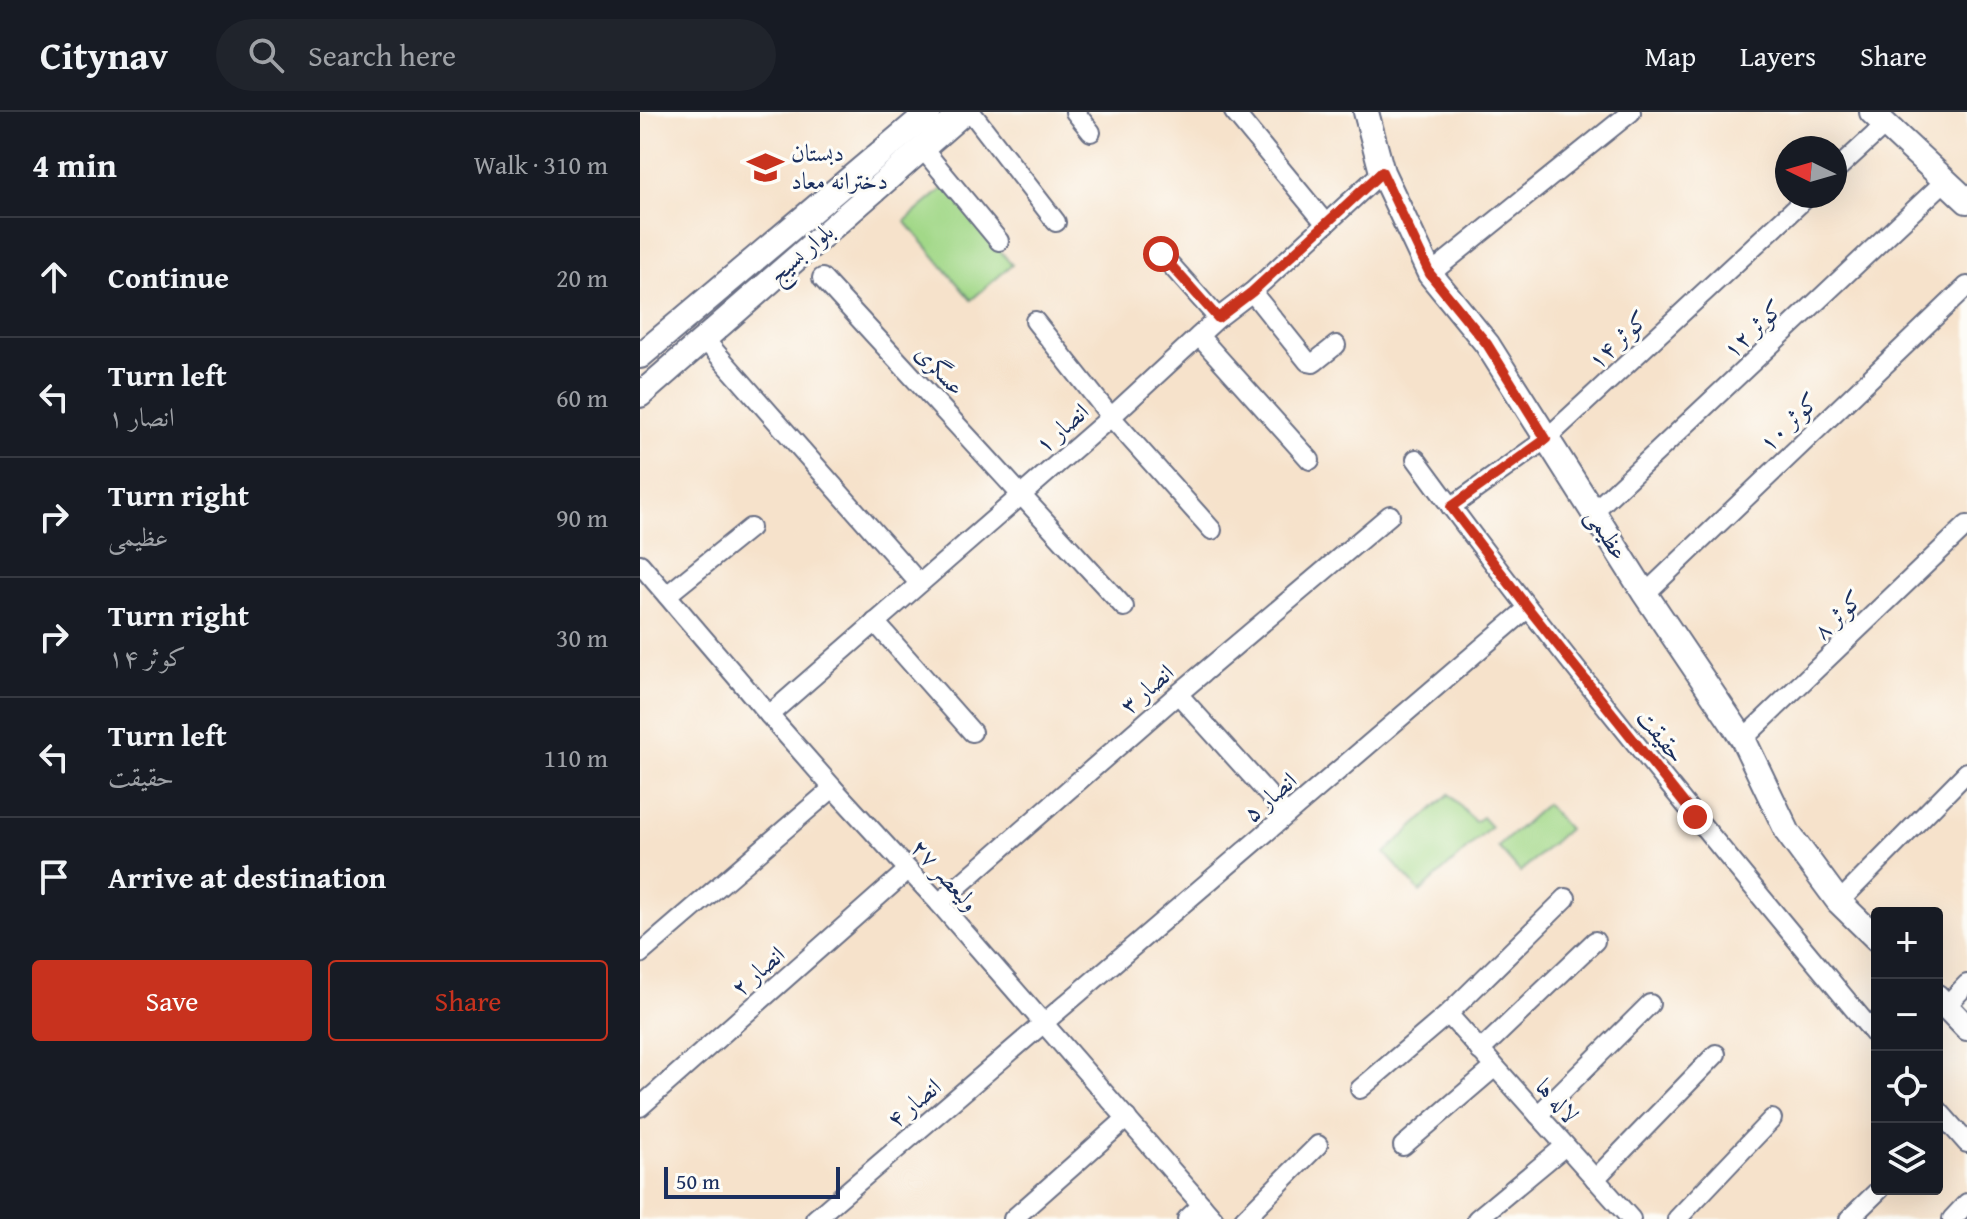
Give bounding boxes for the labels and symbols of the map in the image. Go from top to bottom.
place label: دبستان دخترانه معاد [791,135,888,198]
north arrow [1775,136,1847,208]
school or university icon: دبستان دخترانه معاد [746,148,784,186]
street label: بلوار بسیج [760,214,844,294]
route start [1143,236,1179,272]
street label: کوثر ۱۲ [1714,291,1791,366]
street label: کوثر ۱۴ [1579,302,1656,377]
street label: عسگری [907,336,973,403]
street label: کوثر ۱۰ [1751,384,1827,459]
street label: انصار ۱ [1027,394,1096,461]
street label: عظیمی [1578,501,1637,567]
street label: کوثر ۸ [1805,582,1871,647]
street label: انصار ۳ [1112,655,1181,722]
street label: حقیقت [1629,701,1694,770]
street label: انصار ۵ [1235,763,1304,830]
route end [1677,799,1713,835]
street label: ولیعصر ۲۷ [903,831,988,919]
street label: انصار ۲ [723,937,792,1004]
street label: انصار ۴ [879,1069,948,1136]
street label: لاله ها [1528,1070,1587,1131]
scale bar [664,1163,840,1199]

